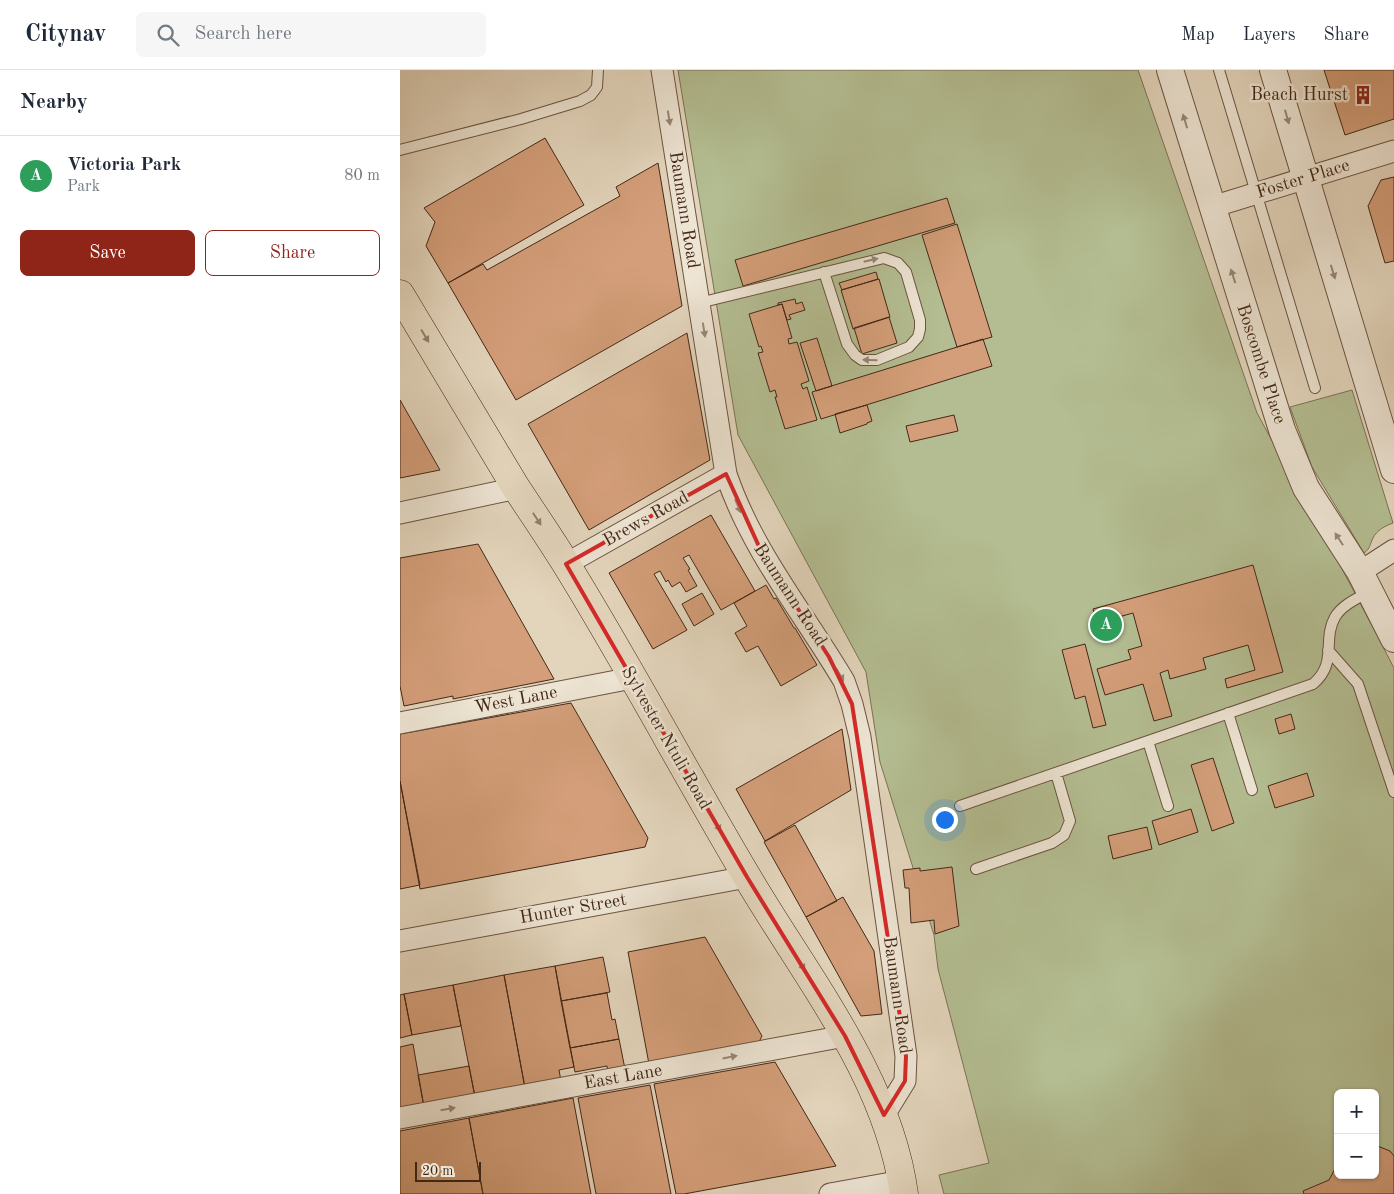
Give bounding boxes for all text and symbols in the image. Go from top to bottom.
search box [136,12,486,57]
icon: search [154,21,182,49]
text: Citynav [25,23,106,47]
text: Search here [194,25,292,44]
text: Map [1181,26,1215,44]
text: Layers [1243,26,1295,44]
text: Share [1323,26,1369,44]
building icon: Beach Hurst [1352,84,1374,106]
place label: Beach Hurst [1250,86,1348,104]
text: Nearby [20,92,88,113]
one-way arrow [1283,109,1291,124]
one-way arrow [666,110,674,126]
one-way arrow [1181,113,1189,128]
street label: Baumann Road [666,150,702,270]
text: Victoria Park [67,156,181,175]
street label: Foster Place [1254,156,1352,202]
text: A [30,168,42,184]
text: 80 m [344,168,380,184]
text: Park [67,179,100,195]
button: Save [20,230,195,276]
button: Share [205,230,380,276]
one-way arrow [864,256,879,264]
one-way arrow [1330,265,1338,280]
one-way arrow [1229,268,1237,283]
street label: Boscombe Place [1233,302,1289,426]
one-way arrow [700,323,708,339]
one-way arrow [421,329,430,342]
one-way arrow [862,355,878,363]
street label: Brews Road [600,488,692,550]
one-way arrow [735,499,743,514]
one-way arrow [532,513,542,526]
one-way arrow [1334,532,1343,546]
street label: Baumann Road [750,540,830,650]
pin: A [1090,606,1122,644]
street label: Sylvester Ntuli Road [618,663,714,813]
one-way arrow [836,669,845,682]
street label: West Lane [473,683,559,717]
your location [932,807,958,833]
one-way arrow [713,818,721,833]
street label: Hunter Street [518,891,628,927]
street label: Baumann Road [880,935,914,1055]
one-way arrow [796,958,805,971]
one-way arrow [722,1053,738,1061]
street label: East Lane [582,1061,664,1093]
map controls [1334,1089,1379,1179]
button: + [1334,1089,1379,1134]
one-way arrow [440,1105,456,1113]
button: − [1334,1134,1379,1179]
scale bar [415,1159,481,1182]
text: 20 m [422,1164,453,1178]

